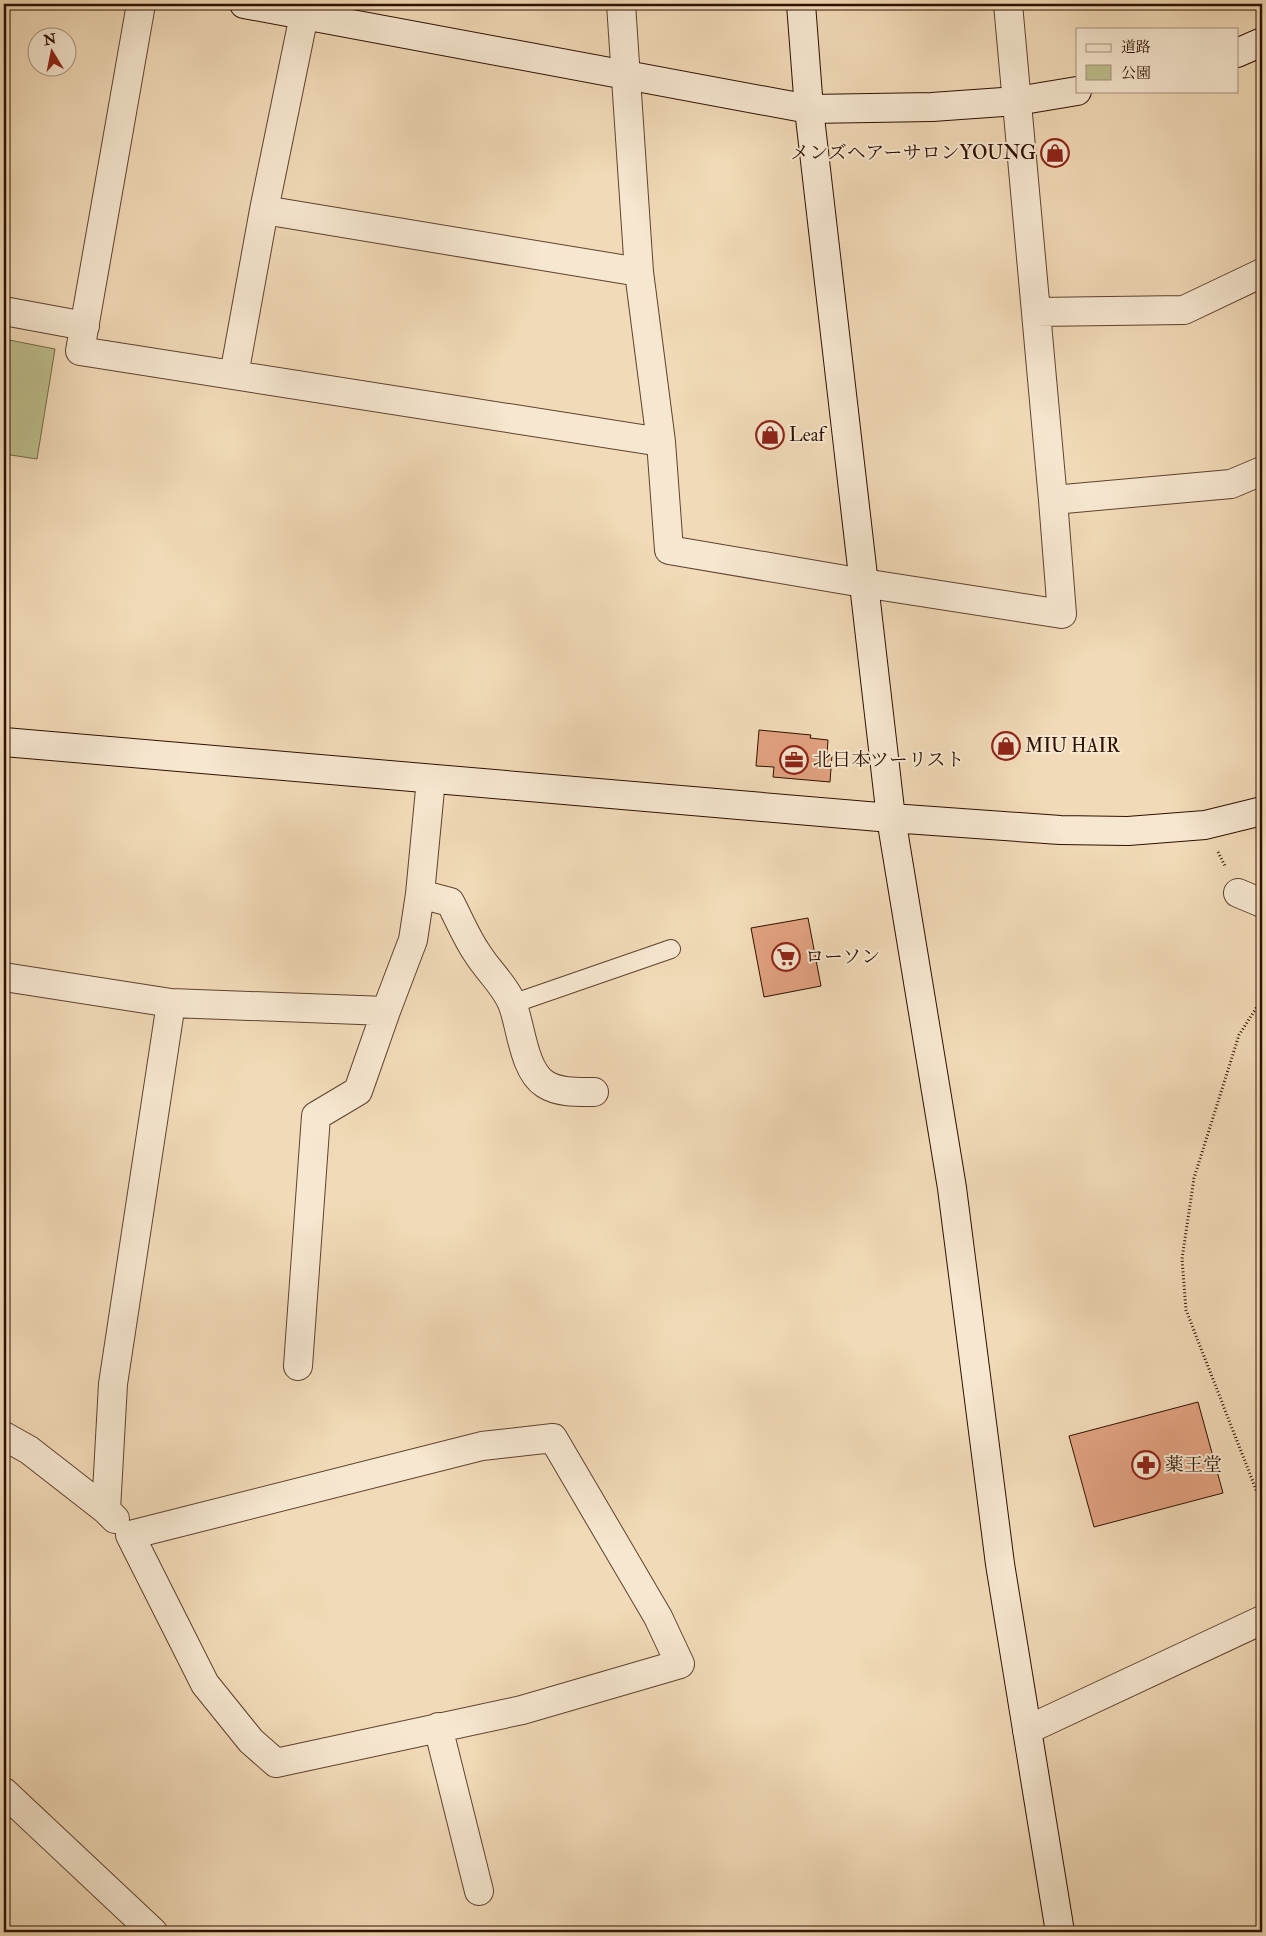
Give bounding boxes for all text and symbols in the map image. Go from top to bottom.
north arrow [28,28,78,78]
legend [1076,28,1238,92]
text: N [41,30,58,49]
text: 道路 [1121,38,1151,57]
text: 公園 [1121,64,1151,83]
shop icon: メンズヘアーサロンYOUNG [1040,138,1070,168]
place label: メンズヘアーサロンYOUNG [790,141,1036,165]
shop icon: Leaf [755,420,785,450]
place label: Leaf [789,423,828,447]
shop icon: MIU HAIR [991,731,1021,761]
place label: MIU HAIR [1025,734,1120,758]
office icon: 北日本ツーリスト [779,745,809,775]
place label: 北日本ツーリスト [813,748,965,772]
supermarket icon: ローソン [771,942,801,972]
place label: ローソン [805,945,880,969]
pharmacy icon: 薬王堂 [1131,1450,1161,1480]
place label: 薬王堂 [1165,1453,1222,1477]

